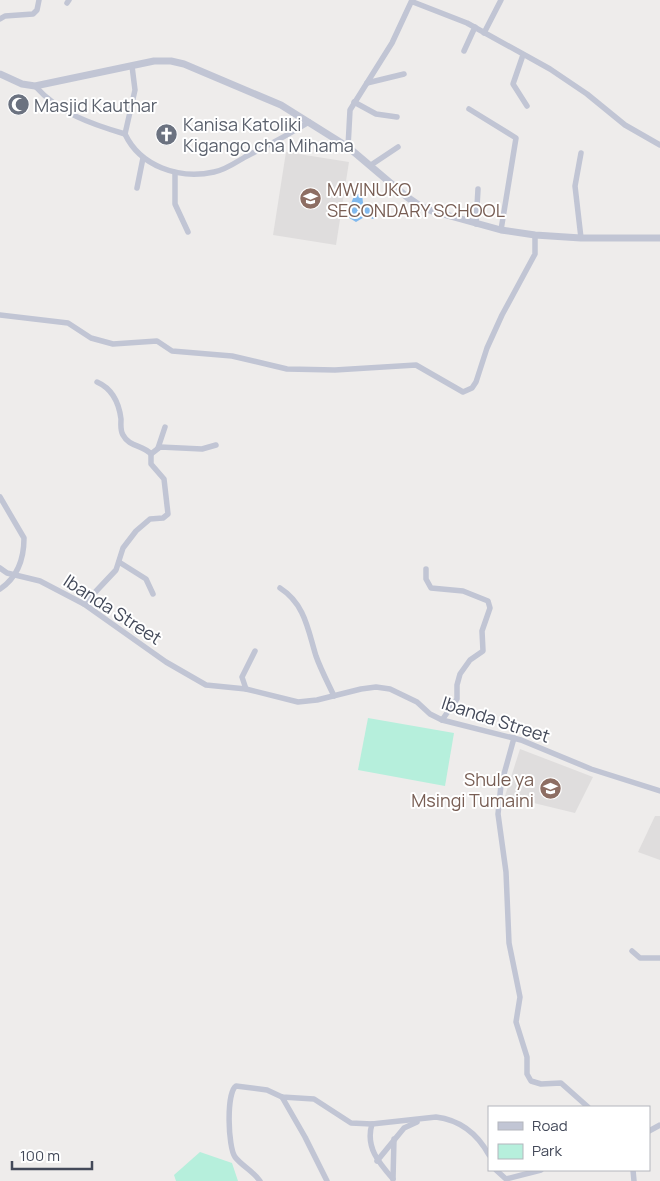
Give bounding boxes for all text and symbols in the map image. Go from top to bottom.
mosque icon: Masjid Kauthar [6,93,30,117]
place label: Masjid Kauthar [34,93,158,117]
place label: Kanisa Katoliki Kigango cha Mihama [183,112,354,157]
church icon: Kanisa Katoliki Kigango cha Mihama [155,122,179,146]
place label: MWINUKO SECONDARY SCHOOL [327,177,505,222]
school or university icon: MWINUKO SECONDARY SCHOOL [299,187,323,211]
street label: Ibanda Street [59,568,167,650]
street label: Ibanda Street [439,690,553,748]
place label: Shule ya Msingi Tumaini [411,767,534,812]
school or university icon: Shule ya Msingi Tumaini [538,777,562,801]
legend [488,1106,650,1171]
text: Road [532,1115,568,1136]
scale bar [12,1138,92,1170]
text: Park [532,1140,562,1161]
text: 100 m [20,1145,60,1166]

